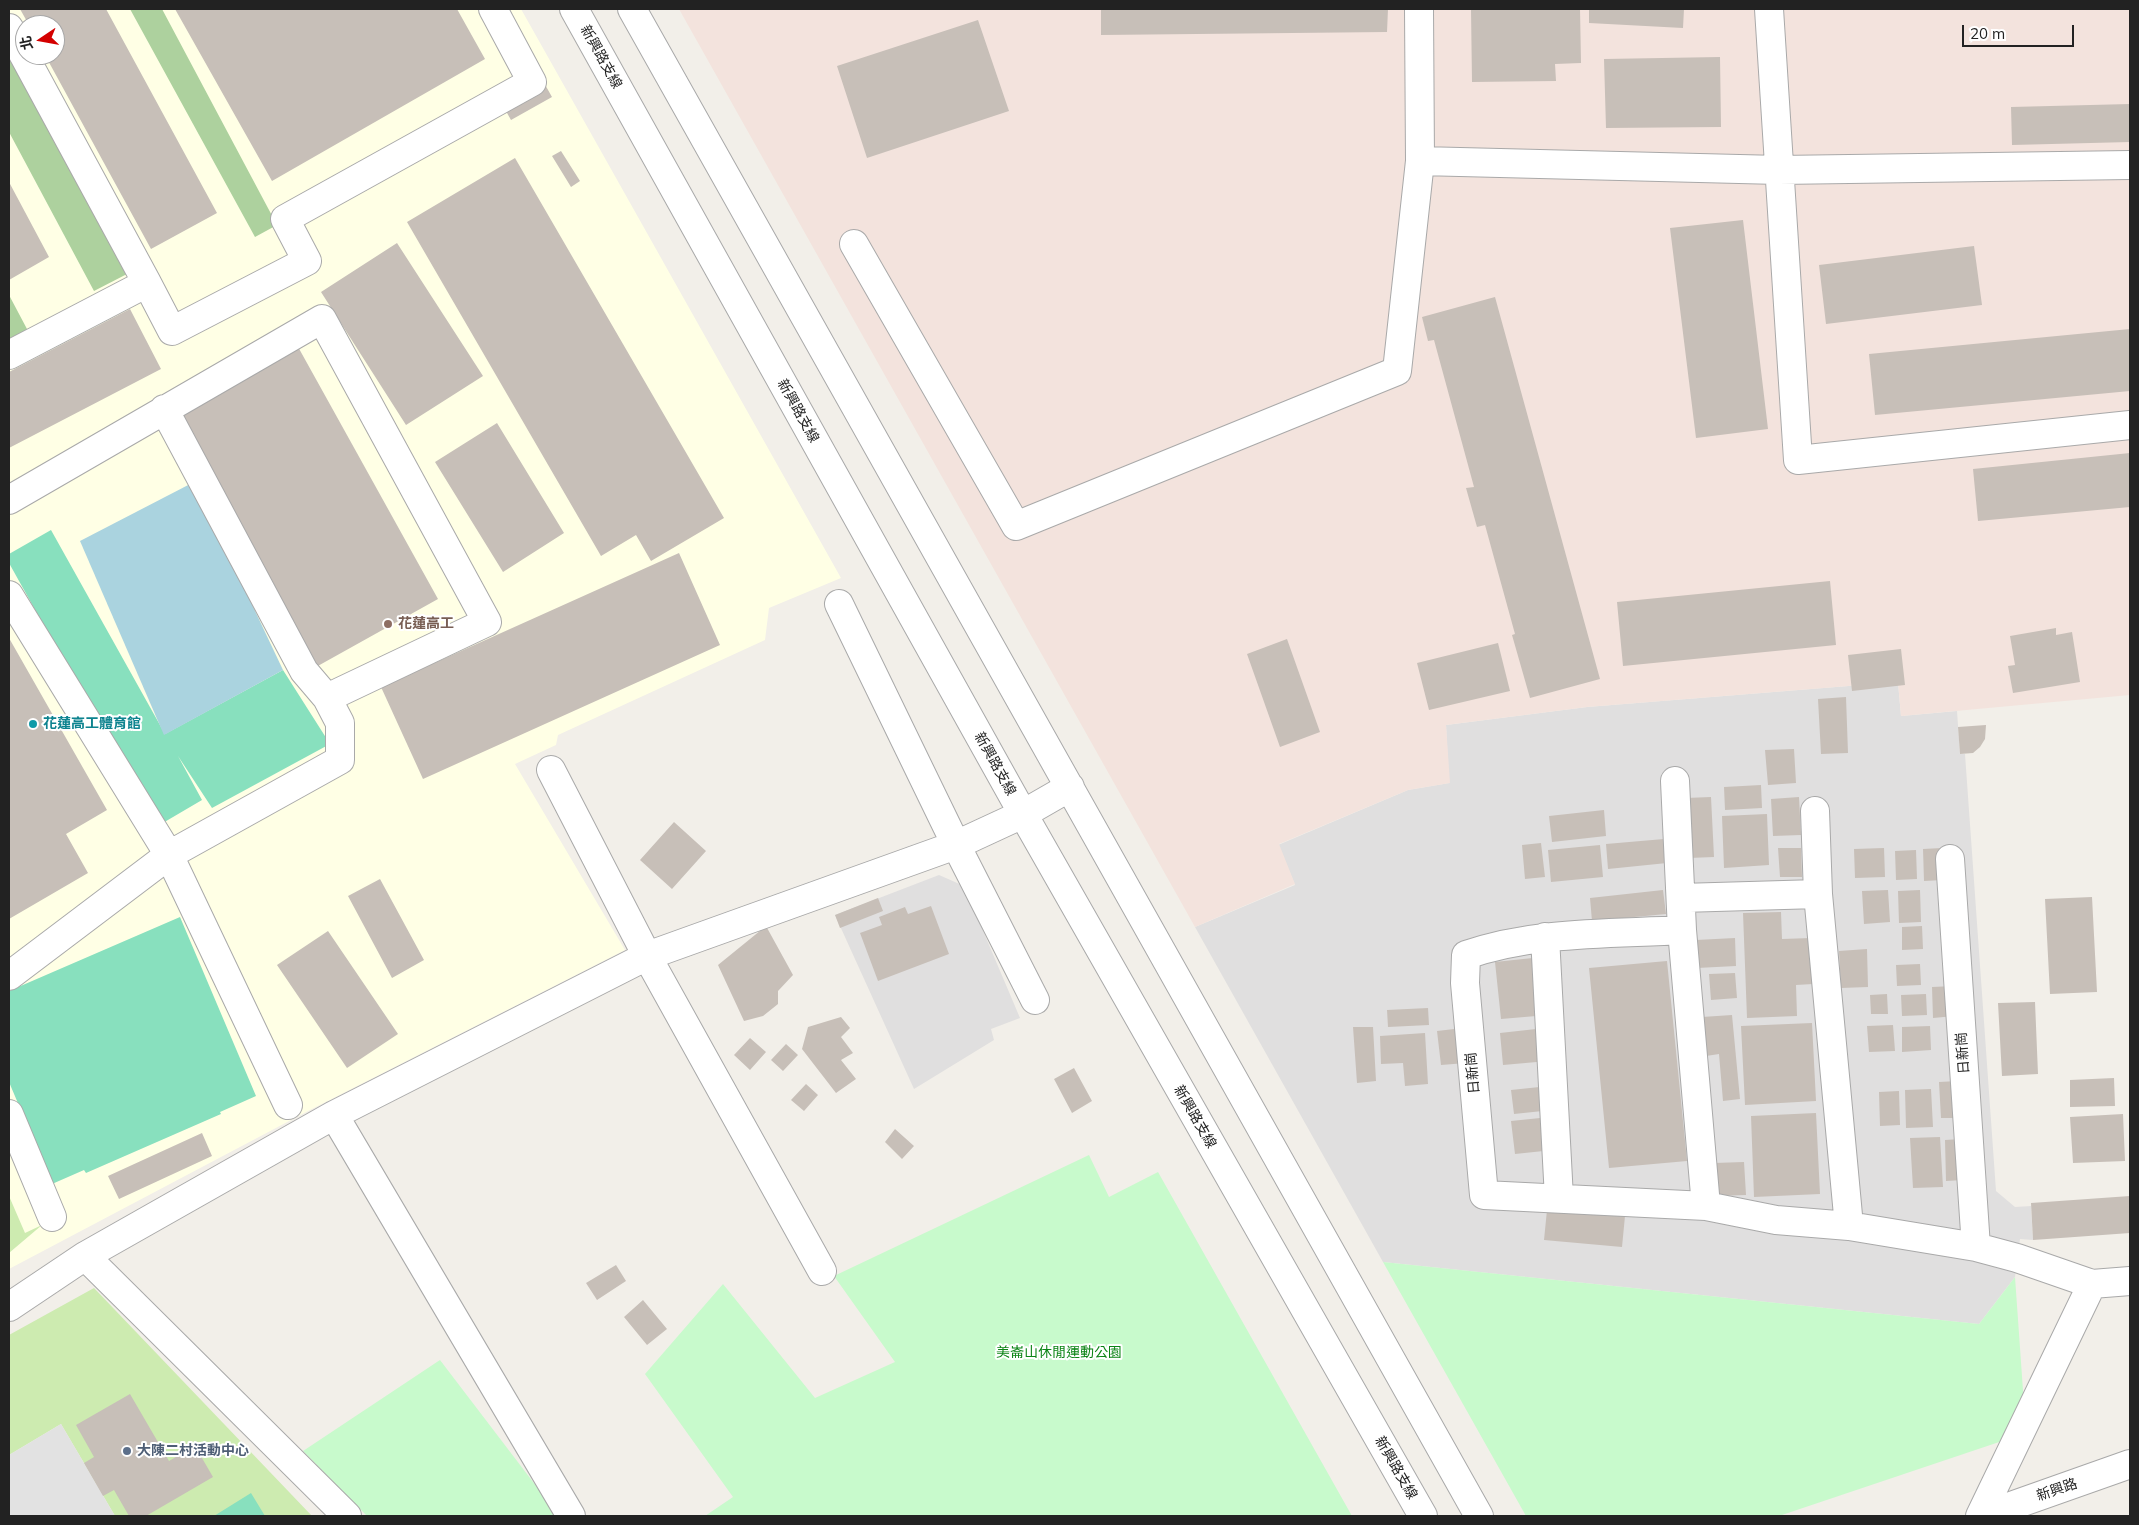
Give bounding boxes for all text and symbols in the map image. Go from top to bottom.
north arrow [15,15,65,65]
scale bar [1964,15,2076,47]
street label: 新興路支線 [577,22,625,92]
text: 20 m [1970,24,2005,43]
text: 北 [16,34,37,52]
street label: 新興路支線 [774,376,822,446]
place label: 花蓮高工 [398,616,454,632]
marker: 花蓮高工 [382,618,394,630]
place label: 花蓮高工體育館 [43,716,141,732]
marker: 花蓮高工體育館 [27,718,39,730]
street label: 新興路支線 [971,729,1019,799]
street label: 日新崗 [1953,1031,1973,1075]
street label: 日新崗 [1463,1051,1483,1095]
street label: 新興路支線 [1170,1082,1220,1152]
park label: 美崙山休閒運動公園 [996,1345,1122,1361]
street label: 新興路支線 [1371,1433,1421,1503]
place label: 大陳二村活動中心 [137,1443,249,1459]
marker: 大陳二村活動中心 [121,1445,133,1457]
street label: 新興路 [2034,1475,2080,1505]

